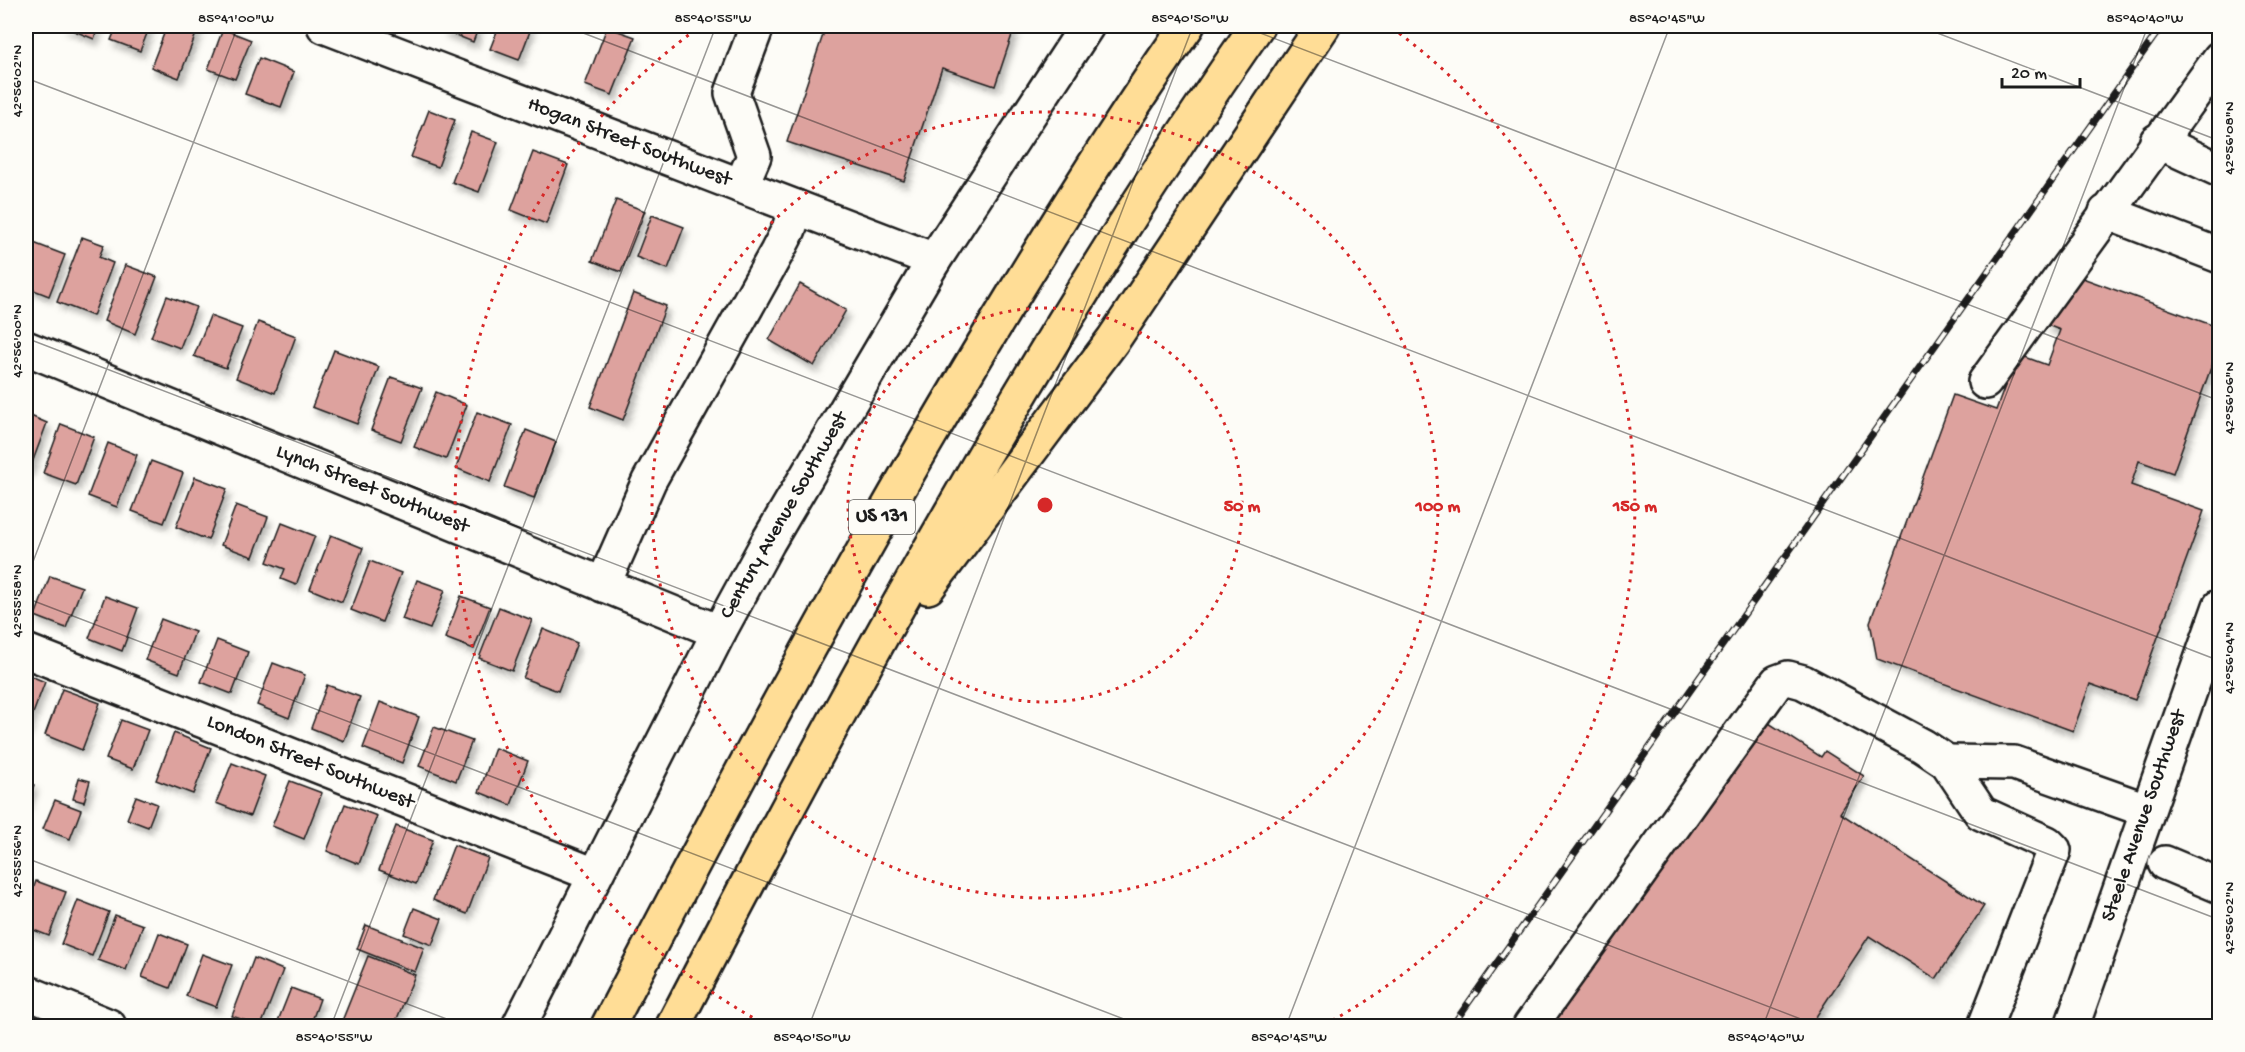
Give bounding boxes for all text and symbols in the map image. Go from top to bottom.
text: 85°41'00"W [198,10,274,28]
text: 85°40'55"W [674,10,752,28]
text: 85°40'50"W [1151,10,1229,28]
text: 85°40'45"W [1629,10,1705,28]
text: 85°40'40"W [2107,10,2184,28]
text: 42°56'02"N [9,45,27,117]
scale bar [2002,51,2080,89]
text: 20 m [2011,64,2047,85]
street label: Hogan Street Southwest [524,93,737,194]
text: 42°56'08"N [2221,101,2239,175]
text: 42°56'00"N [9,304,27,378]
text: 42°56'06"N [2221,361,2239,434]
street label: Century Avenue Southwest [715,406,856,624]
street label: Lynch Street Southwest [272,440,474,541]
centre of rings [1035,495,1055,515]
text: 50 m [1224,497,1261,518]
text: 100 m [1415,497,1461,518]
text: 150 m [1612,497,1657,518]
road number: US 131 [849,500,915,534]
text: 42°55'58"N [9,564,27,637]
text: 42°56'04"N [2221,622,2239,694]
street label: Steele Avenue Southwest [2097,705,2194,925]
street label: London Street Southwest [203,710,420,817]
text: 42°55'56"N [9,825,27,897]
text: 42°56'02"N [2221,882,2239,954]
text: 85°40'55"W [295,1029,373,1047]
text: 85°40'50"W [773,1029,851,1047]
text: 85°40'45"W [1251,1029,1327,1047]
text: 85°40'40"W [1728,1029,1805,1047]

